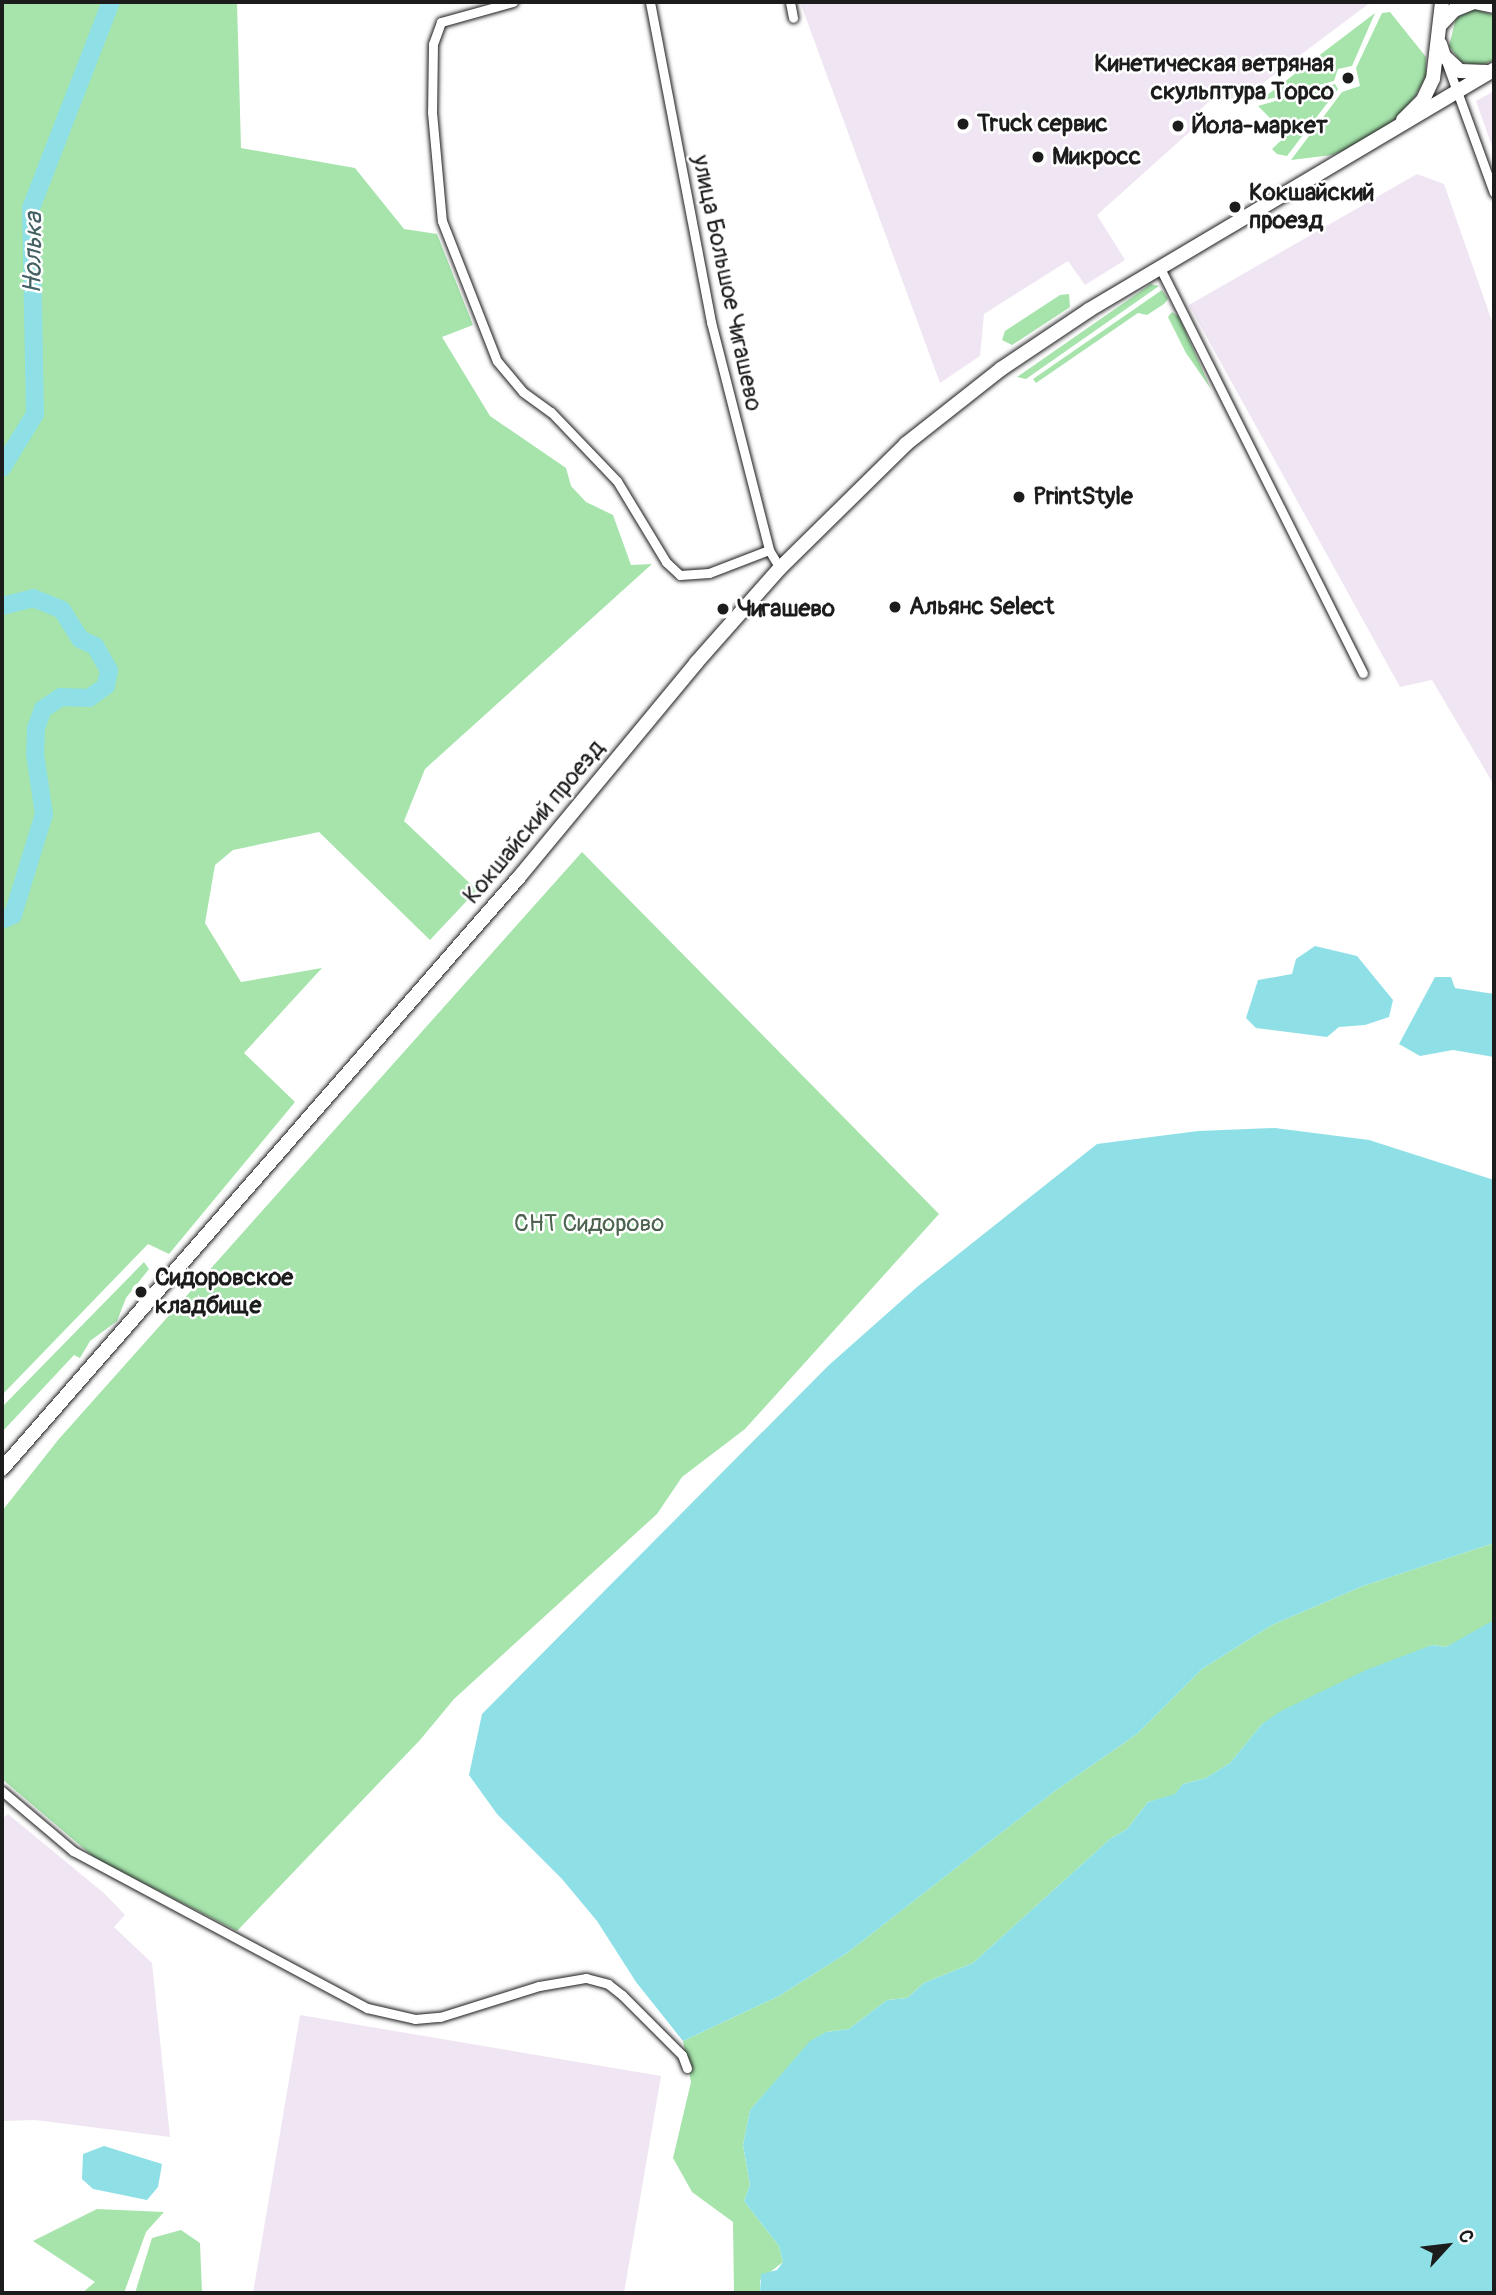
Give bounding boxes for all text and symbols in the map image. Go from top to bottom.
place label: Кинетическая ветряная скульптура Торсо [1094,50,1334,106]
marker: Кинетическая ветряная скульптура Торсо [1340,70,1356,86]
place label: Truck сервис [977,110,1108,138]
place label: Йола-маркет [1192,112,1328,140]
marker: Truck сервис [955,116,971,132]
marker: Йола-маркет [1170,118,1186,134]
place label: Микросс [1052,143,1141,171]
marker: Микросс [1030,149,1046,165]
street label: улица Большое Чигашево [686,152,768,414]
place label: Кокшайский проезд [1249,179,1375,235]
marker: Кокшайский проезд [1227,199,1243,215]
water label: Нолька [18,212,50,294]
place label: PrintStyle [1033,483,1133,511]
marker: PrintStyle [1011,489,1027,505]
place label: Альянс Select [909,593,1054,621]
place label: Чигашево [737,595,835,623]
marker: Альянс Select [887,599,903,615]
marker: Чигашево [715,601,731,617]
street label: Кокшайский проезд [457,734,611,910]
park label: СНТ Сидорово [514,1210,664,1238]
place label: Сидоровское кладбище [155,1264,293,1320]
marker: Сидоровское кладбище [133,1284,149,1300]
north arrow [1412,2211,1482,2281]
text: С [1452,2226,1479,2247]

